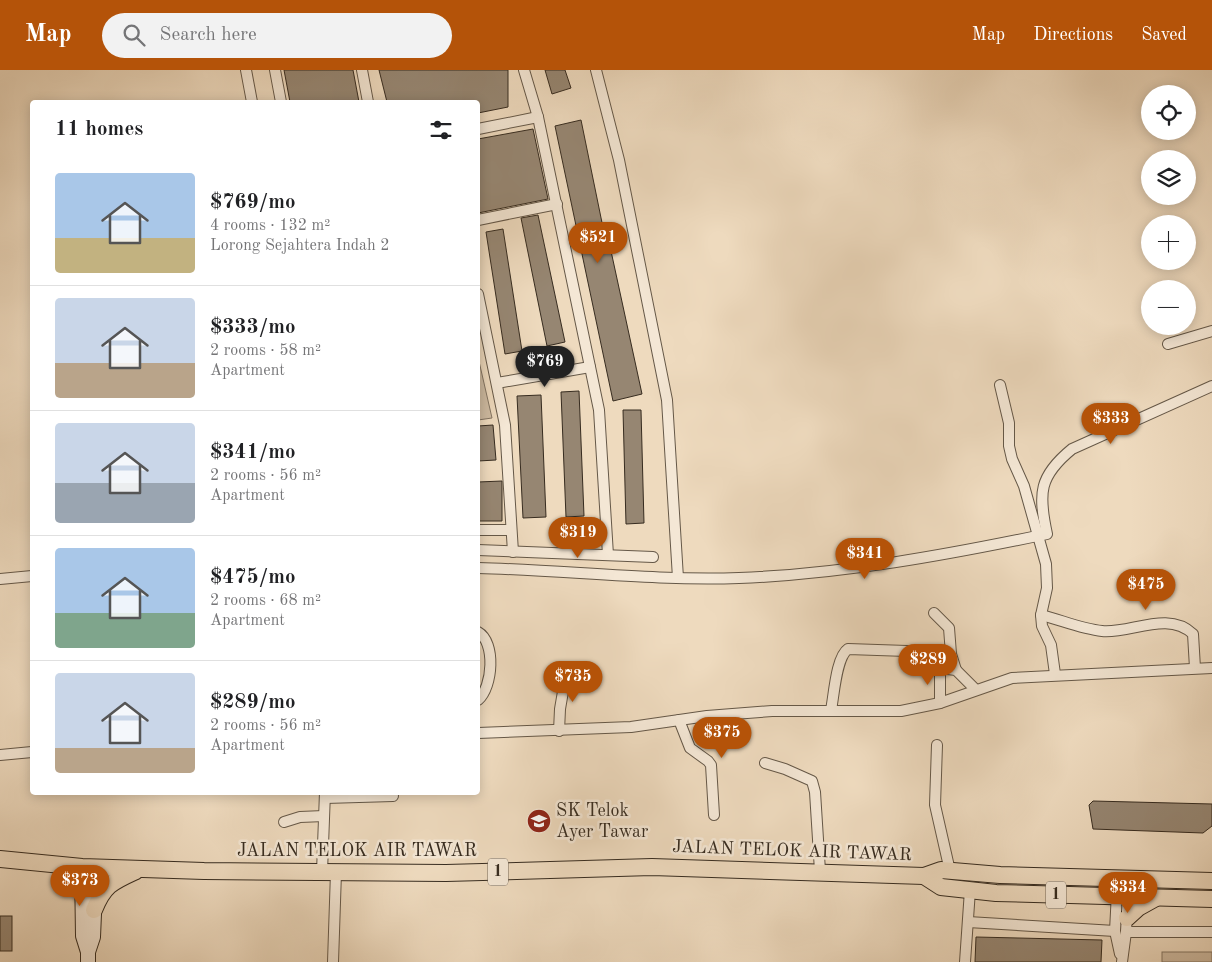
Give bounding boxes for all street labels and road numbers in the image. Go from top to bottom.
street label: JALAN TELOK AIR TAWAR [672,838,912,864]
street label: JALAN TELOK AIR TAWAR [237,842,477,860]
road number: 1 [488,859,508,886]
road number: 1 [1046,882,1066,908]

